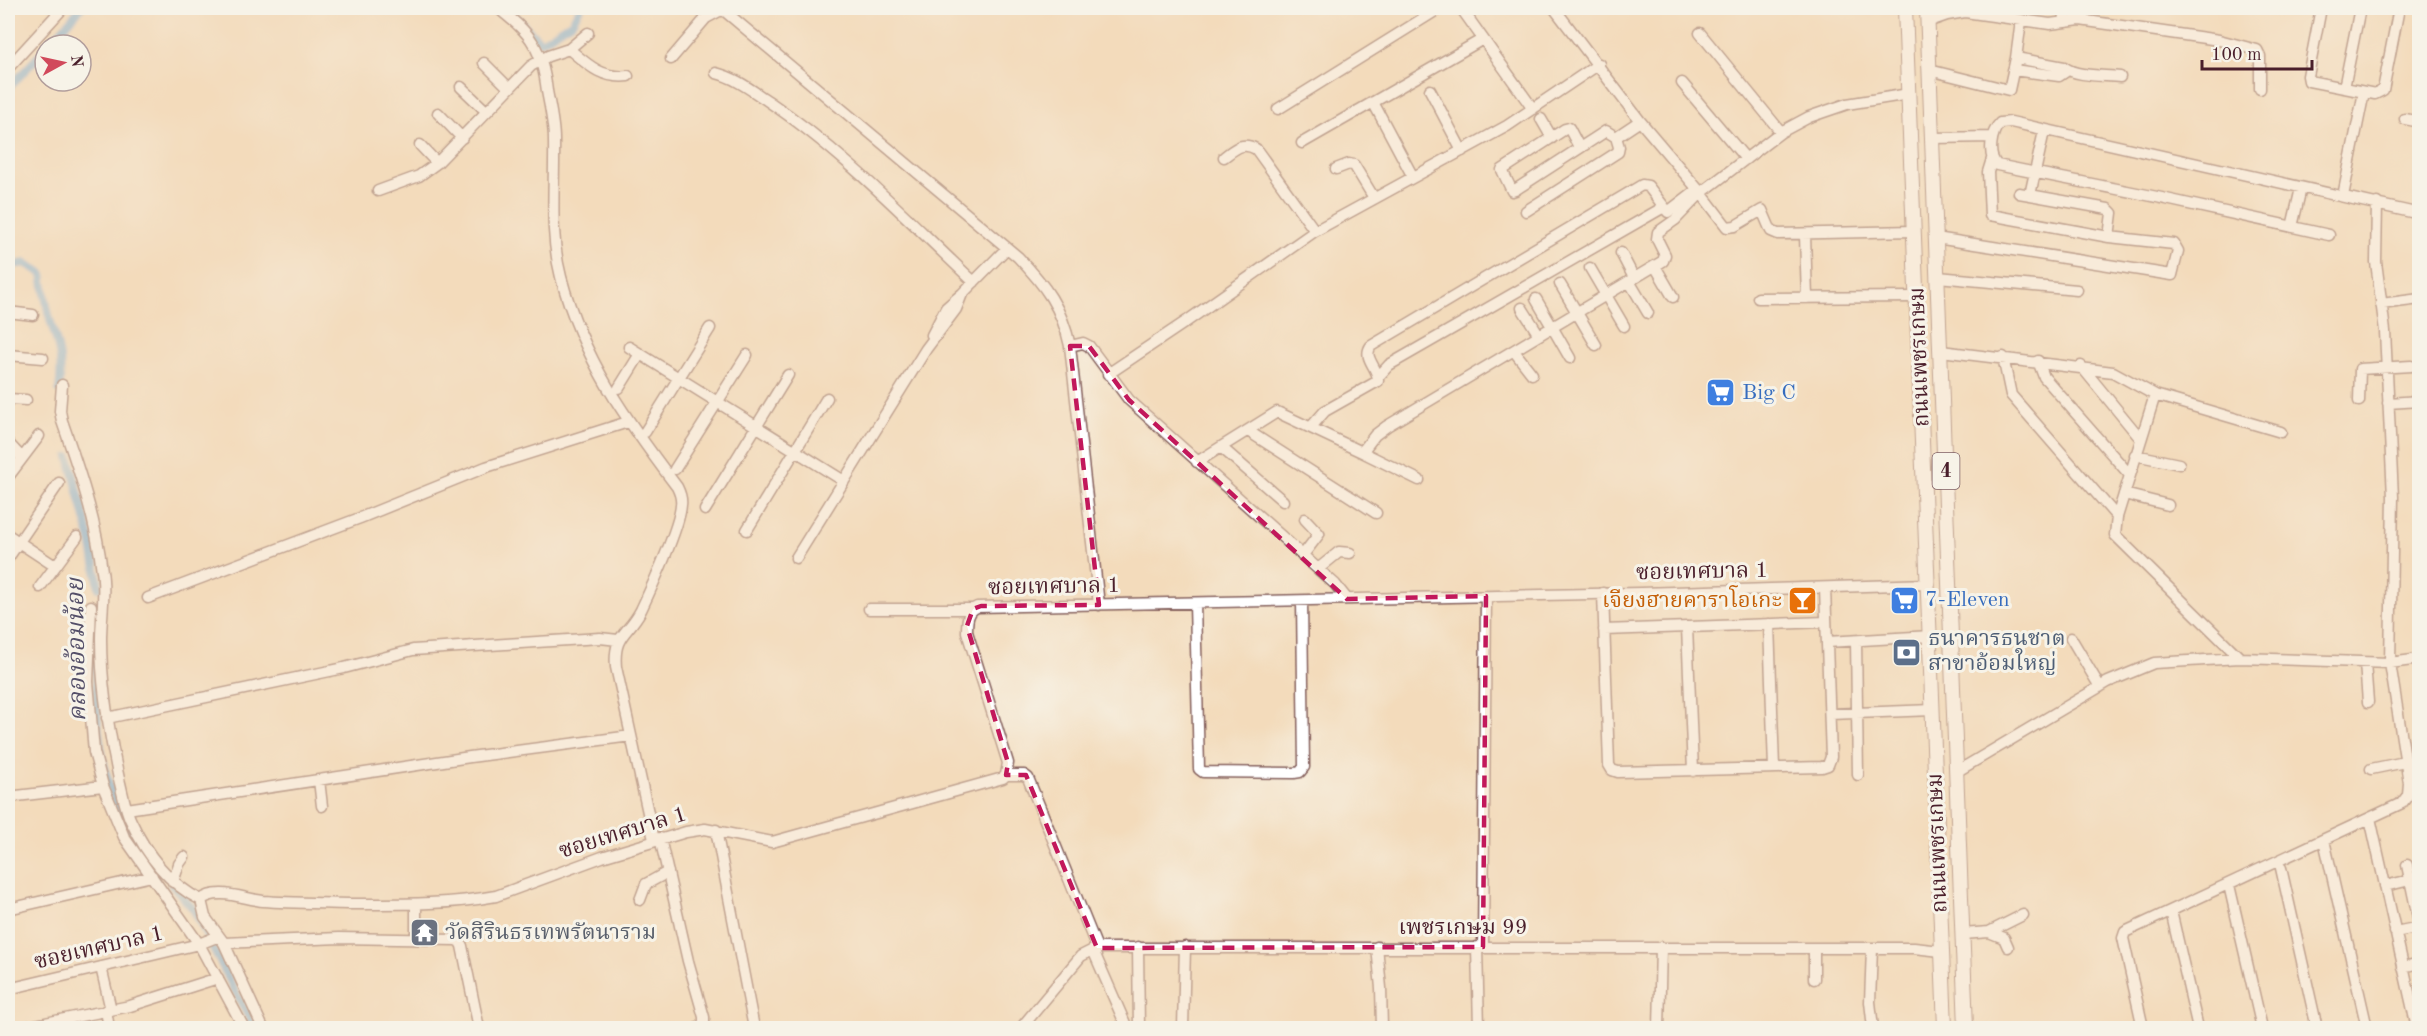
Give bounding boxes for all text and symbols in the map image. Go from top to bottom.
north arrow [33,33,93,93]
scale bar [2202,33,2312,71]
text: 100 m [2211,46,2262,64]
text: N [67,54,85,69]
street label: ถนนเพชรเกษม [1907,287,1933,427]
supermarket icon: Big C [1705,377,1737,409]
place label: Big C [1742,382,1796,404]
road number: 4 [1932,453,1960,489]
street label: ซอยเทศบาล 1 [1636,560,1768,584]
street label: ซอยเทศบาล 1 [988,575,1120,599]
water label: คลองอ้อมน้อย [62,576,91,722]
supermarket icon: 7-Eleven [1888,584,1920,616]
place label: เจียงฮายคาราโอเกะ [1602,585,1782,612]
bar icon: เจียงฮายคาราโอเกะ [1787,585,1819,617]
place label: 7-Eleven [1925,589,2010,611]
place label: ธนาคารธนชาต สาขาอ้อมใหญ่ [1928,628,2065,675]
bank icon: ธนาคารธนชาต สาขาอ้อมใหญ่ [1891,636,1923,668]
street label: ถนนเพชรเกษม [1925,773,1951,913]
street label: ซอยเทศบาล 1 [557,803,689,863]
temple icon: วัดสิรินธรเทพรัตนาราม [408,917,440,949]
street label: เพชรเกษม 99 [1398,917,1528,939]
place label: วัดสิรินธรเทพรัตนาราม [445,921,656,944]
street label: ซอยเทศบาล 1 [32,922,166,974]

